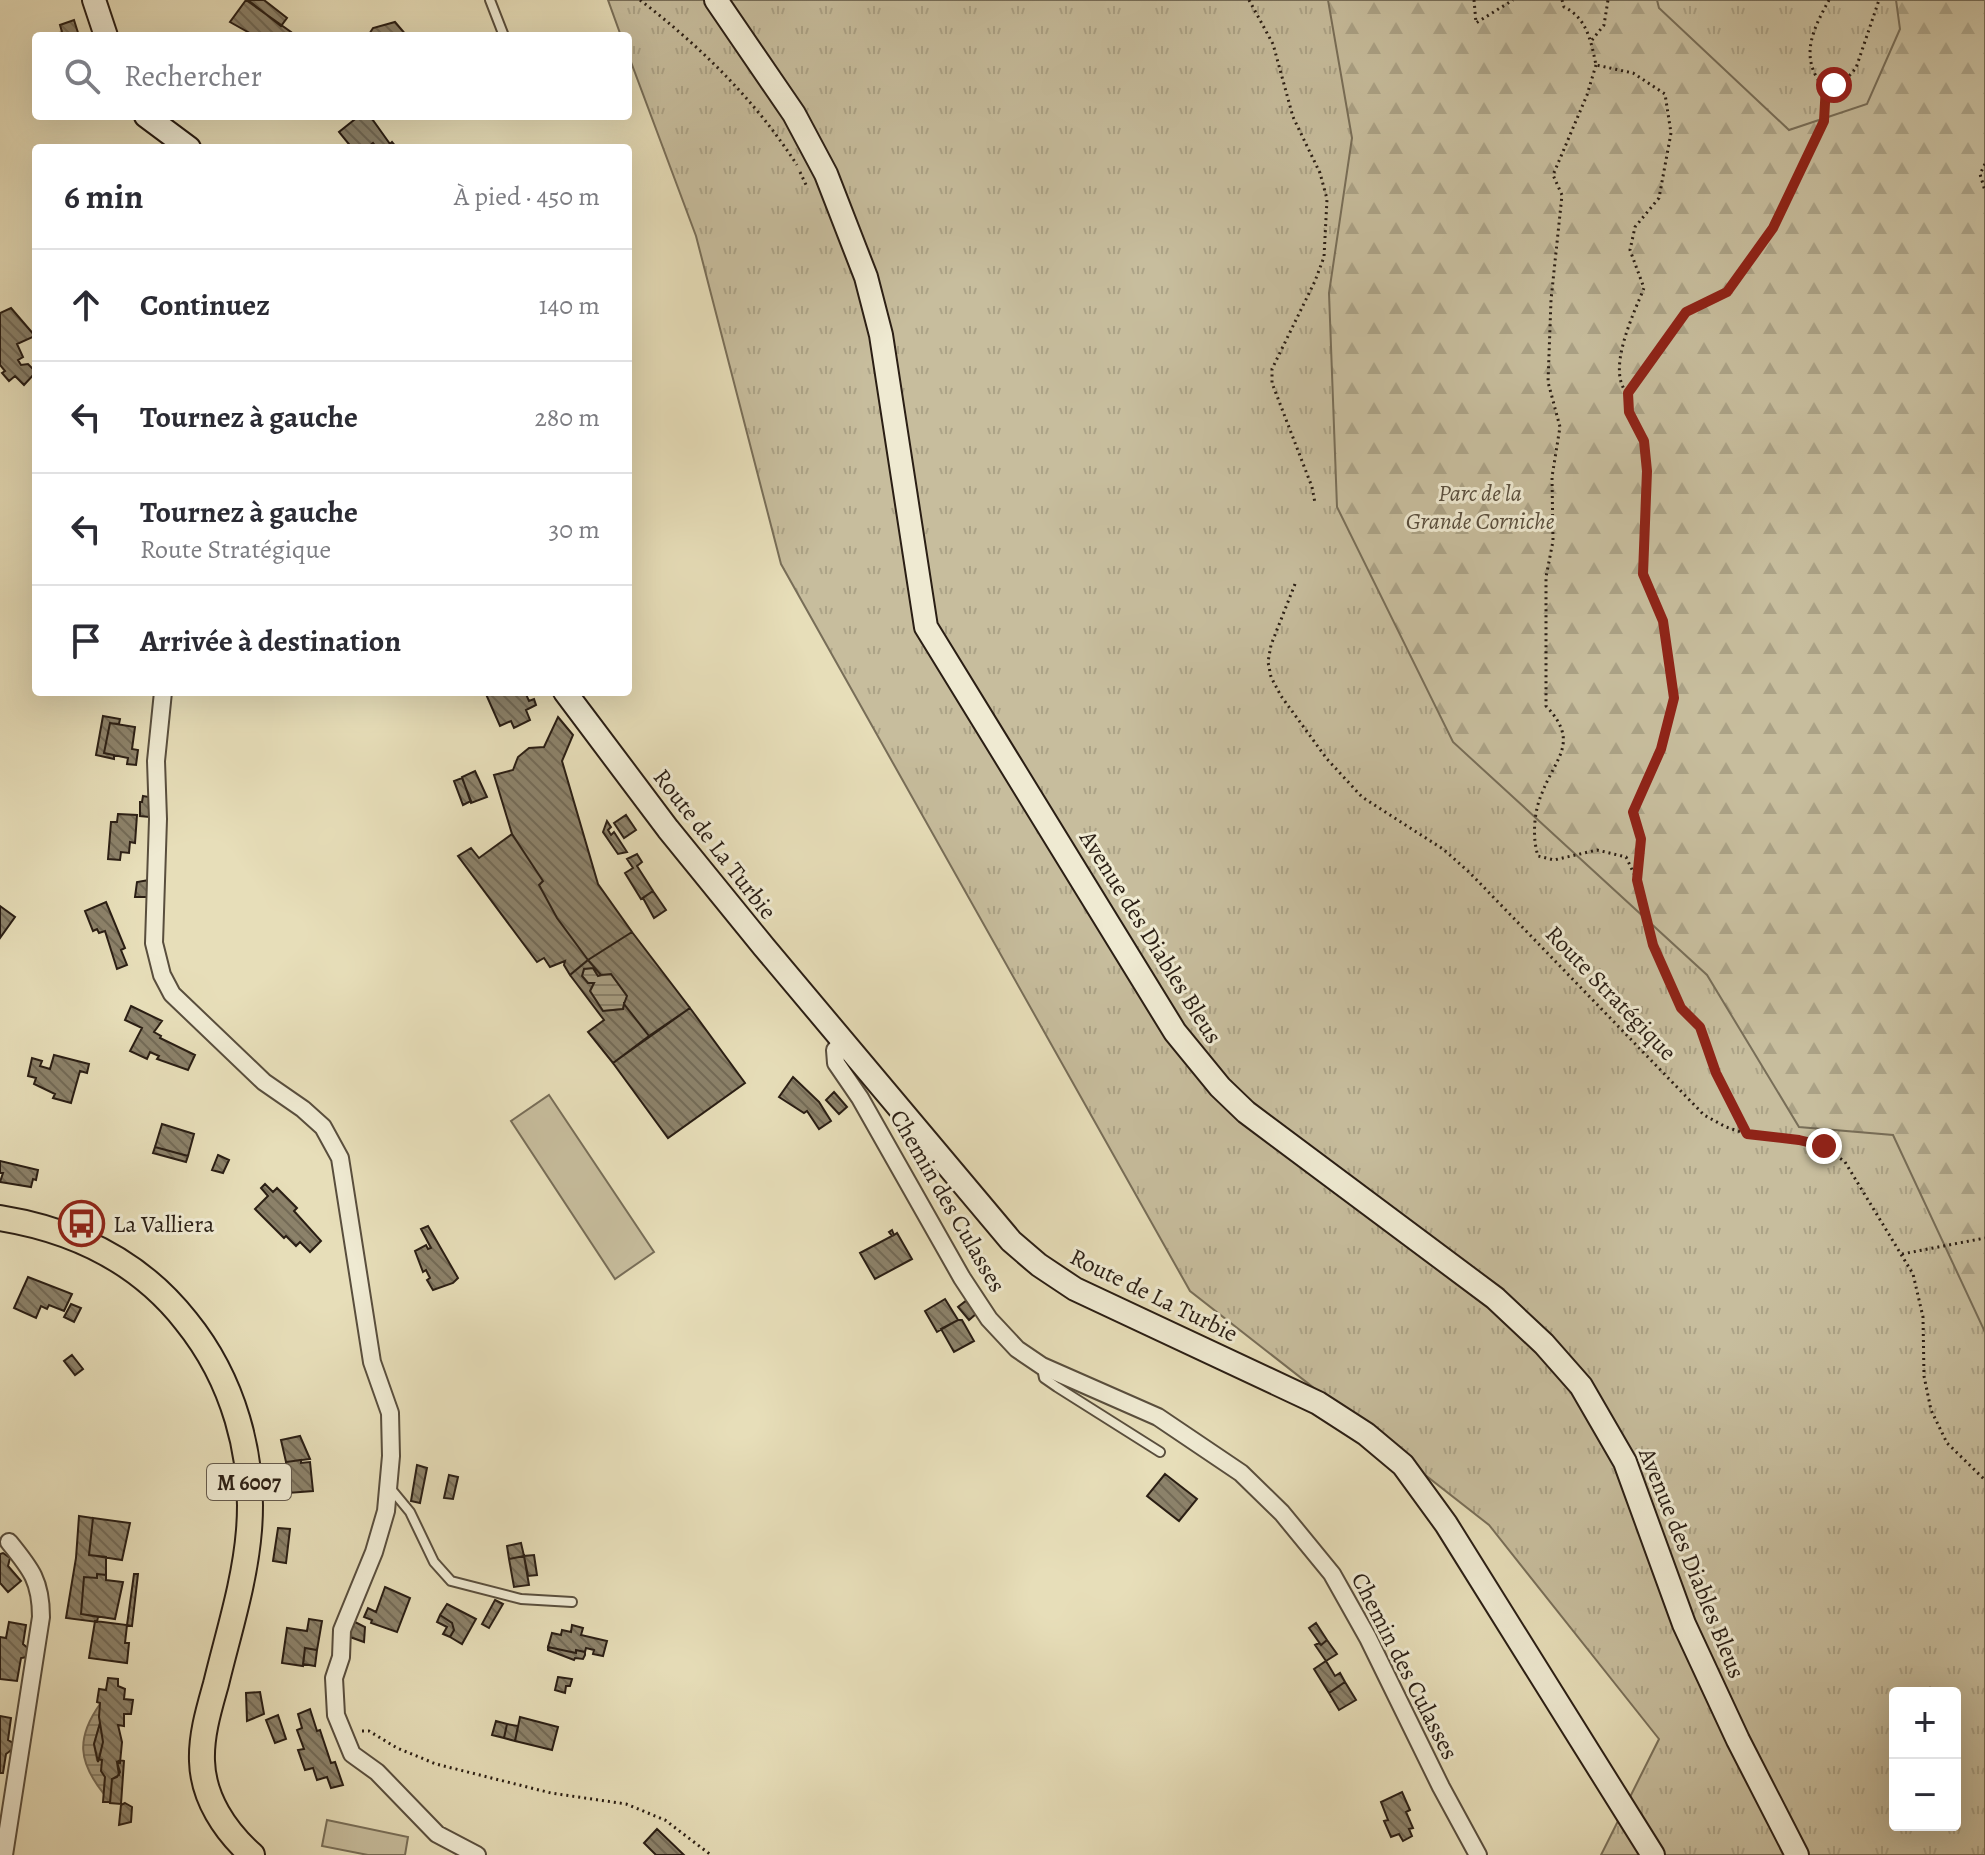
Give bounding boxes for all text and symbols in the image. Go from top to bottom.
search box [32,32,632,120]
icon: search [60,54,104,98]
text: Rechercher [124,56,262,96]
route start [1816,67,1852,103]
text: 6 min [64,173,143,220]
text: À pied · 450 m [454,179,600,214]
icon: ahead [64,283,108,327]
text: Continuez [140,285,270,325]
text: 140 m [539,288,600,323]
icon: left [64,395,108,439]
text: Tournez à gauche [140,397,358,437]
text: 280 m [534,400,600,435]
park label: Parc de la Grande Corniche [1406,477,1555,537]
text: Tournez à gauche [140,492,358,532]
icon: left [64,507,108,551]
text: 30 m [549,512,600,547]
text: Route Stratégique [140,532,331,567]
icon: arrive [64,619,108,663]
text: Arrivée à destination [140,621,401,661]
street label: Route de La Turbie [646,762,784,926]
street label: Avenue des Diables Bleus [1072,823,1230,1050]
street label: Route Stratégique [1538,918,1684,1068]
street label: Chemin des Culasses [883,1104,1013,1298]
route end [1806,1128,1842,1164]
bus stop icon: La Valliera [58,1200,106,1248]
place label: La Valliera [113,1208,215,1240]
street label: Route de La Turbie [1065,1240,1243,1350]
street label: Avenue des Diables Bleus [1631,1442,1753,1683]
road number: M 6007 [207,1464,291,1500]
street label: Chemin des Culasses [1344,1567,1466,1765]
map controls [1889,1687,1961,1831]
button: + [1889,1687,1961,1759]
button: − [1889,1759,1961,1831]

